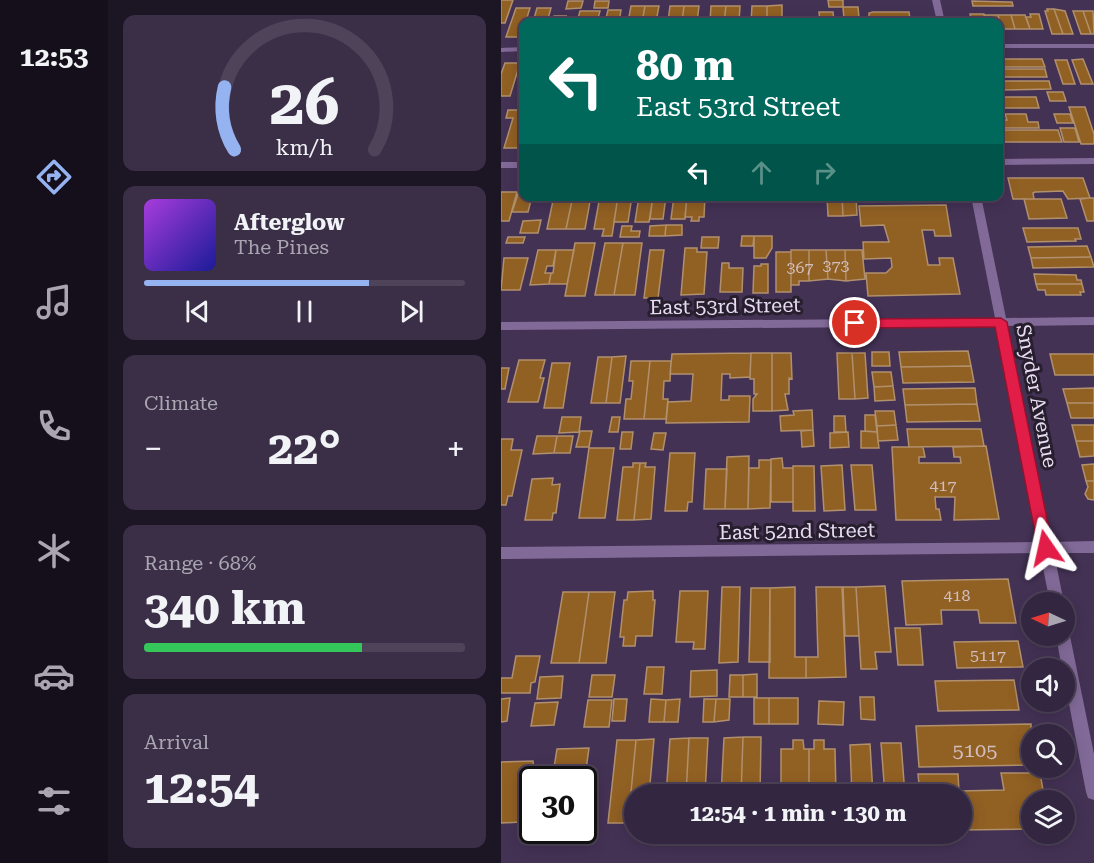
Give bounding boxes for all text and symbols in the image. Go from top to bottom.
text: 12:53 [20,41,88,73]
text: 80 m [636,41,734,90]
icon: left [537,42,615,120]
text: 26 [270,66,339,139]
text: East 53rd Street [636,91,840,123]
text: km/h [276,135,333,160]
icon: directions [33,156,75,198]
icon: left [682,156,715,189]
icon: ahead [745,156,778,189]
icon: right [808,156,841,189]
text: Afterglow [234,210,345,235]
text: The Pines [234,235,329,259]
house number: 373 [823,256,849,275]
house number: 367 [787,258,813,277]
icon: music [33,281,75,323]
street label: East 53rd Street [649,293,801,319]
icon: previous [181,295,214,328]
icon: pause [288,295,321,328]
icon: next [395,295,428,328]
pin [829,297,880,348]
icon: arrive [838,306,871,339]
street label: Snyder Avenue [1011,322,1063,470]
text: Climate [144,391,218,415]
icon: phone [33,405,75,447]
text: 22° [268,422,341,475]
text: − [144,429,162,468]
text: + [447,429,465,468]
house number: 417 [930,476,956,495]
position arrow [1014,516,1078,580]
street label: East 52nd Street [719,518,876,544]
icon: climate [33,530,75,572]
text: Range · 68% [144,551,256,575]
text: 340 km [144,582,305,635]
house number: 418 [944,586,970,605]
north arrow [1021,592,1075,646]
map controls [1021,592,1075,844]
house number: 5117 [970,646,1006,665]
icon: car [33,655,75,697]
button: sound [1021,658,1075,712]
button: search [1021,724,1075,778]
text: Arrival [144,730,209,754]
house number: 5105 [953,738,997,762]
text: 12:54 [144,761,259,814]
speed limit sign: 30 [519,766,597,844]
icon: filters [33,780,75,822]
button: layers [1021,790,1075,844]
text: 12:54 · 1 min · 130 m [689,801,907,826]

